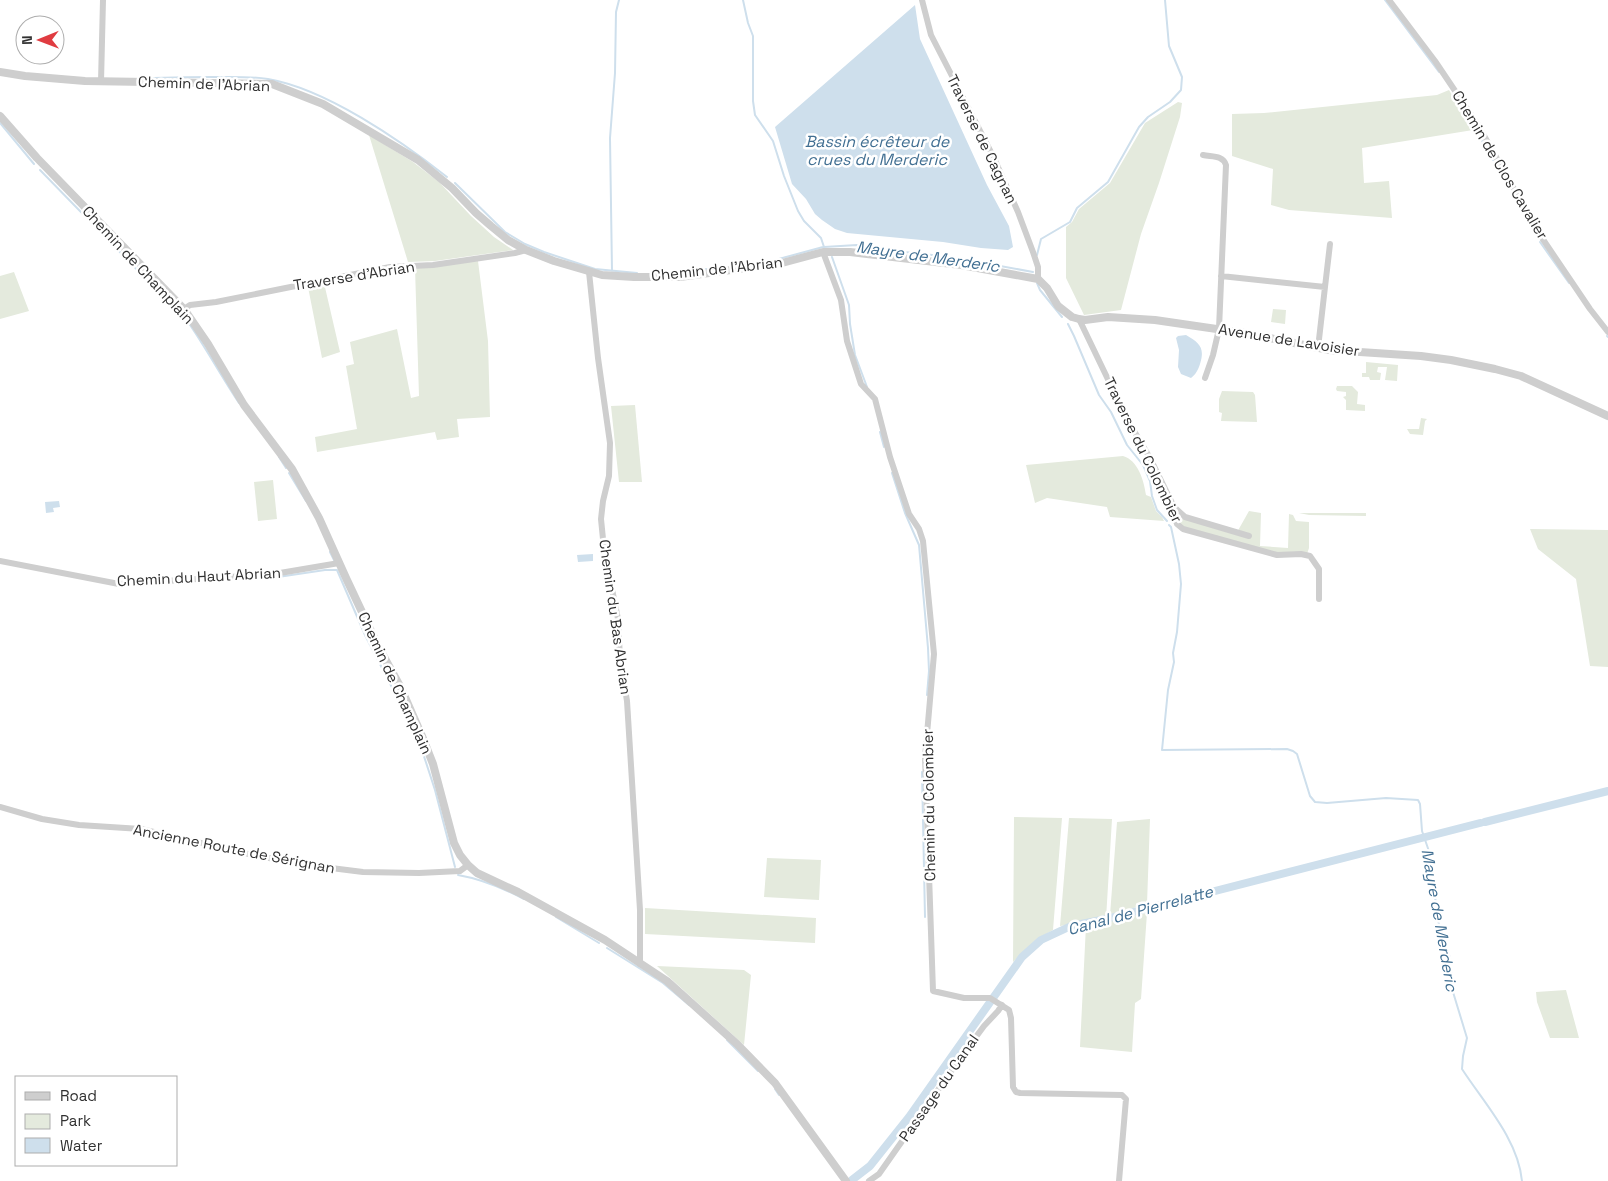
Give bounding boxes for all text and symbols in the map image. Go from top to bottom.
north arrow [15,15,65,65]
text: N [18,35,36,45]
street label: Traverse de Cagnan [943,71,1022,206]
street label: Chemin de l'Abrian [138,72,270,95]
street label: Chemin de Clos Cavalier [1448,87,1553,243]
water label: Bassin écrêteur de crues du Merderic [805,131,950,170]
street label: Chemin de Champlain [79,202,198,328]
water label: Mayre de Merderic [855,236,1002,277]
street label: Chemin de l'Abrian [650,252,784,285]
street label: Traverse d'Abrian [292,257,416,294]
street label: Avenue de Lavoisier [1217,319,1361,360]
street label: Traverse du Colombier [1100,374,1187,526]
street label: Chemin du Bas Abrian [595,538,636,696]
street label: Chemin du Haut Abrian [116,563,282,590]
street label: Chemin de Champlain [354,609,437,757]
street label: Chemin du Colombier [918,728,939,881]
street label: Ancienne Route de Sérignan [132,820,337,877]
water label: Mayre de Merderic [1417,847,1463,994]
water label: Canal de Pierrelatte [1065,881,1216,940]
street label: Passage du Canal [895,1030,983,1145]
legend [15,1076,178,1166]
text: Road [60,1086,97,1105]
text: Park [60,1111,91,1130]
text: Water [60,1136,103,1155]

